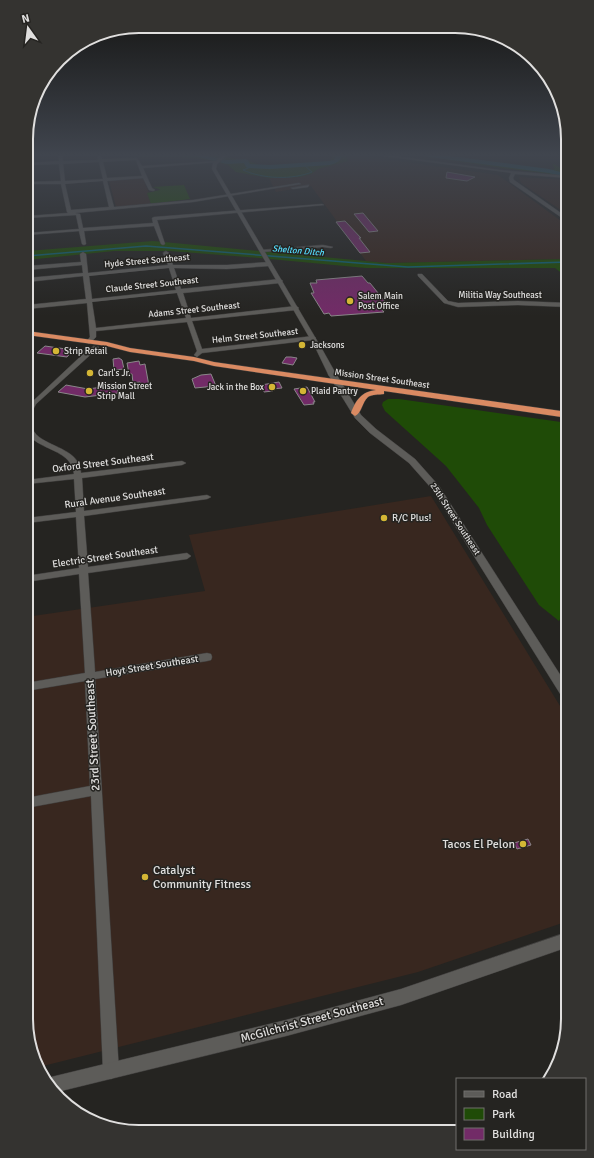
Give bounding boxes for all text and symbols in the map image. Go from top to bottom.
north arrow [8,8,48,48]
text: N [20,12,31,26]
water label: Shelton Ditch [272,243,325,259]
street label: Hyde Street Southeast [104,252,190,270]
street label: Claude Street Southeast [105,275,199,295]
street label: Militia Way Southeast [458,290,542,301]
place label: Salem Main Post Office [358,291,403,312]
marker: Salem Main Post Office [345,296,355,306]
street label: Adams Street Southeast [148,300,240,320]
street label: Helm Street Southeast [211,326,299,346]
marker: Jacksons [297,340,307,350]
place label: Jacksons [310,340,345,351]
marker: Strip Retail [51,346,61,356]
place label: Strip Retail [64,346,108,357]
street label: Mission Street Southeast [334,367,430,391]
marker: Carl's Jr. [85,368,95,378]
place label: Carl's Jr. [98,368,131,379]
place label: Mission Street Strip Mall [97,381,152,402]
place label: Jack in the Box [207,382,265,393]
marker: Jack in the Box [267,382,277,392]
marker: Mission Street Strip Mall [84,386,94,396]
marker: Plaid Pantry [298,386,308,396]
place label: Plaid Pantry [311,386,359,397]
street label: Oxford Street Southeast [52,451,155,475]
street label: 25th Street Southeast [428,481,482,557]
street label: Rural Avenue Southeast [64,485,167,511]
place label: R/C Plus! [392,512,432,524]
marker: R/C Plus! [379,513,389,523]
street label: Electric Street Southeast [51,544,159,570]
street label: Hoyt Street Southeast [105,653,200,679]
street label: 23rd Street Southeast [83,679,103,791]
place label: Tacos El Pelon [443,837,515,852]
marker: Tacos El Pelon [518,839,528,849]
place label: Catalyst Community Fitness [153,863,251,892]
marker: Catalyst Community Fitness [140,872,150,882]
street label: McGilchrist Street Southeast [239,994,385,1046]
legend [456,1078,586,1150]
text: Road [492,1087,518,1102]
text: Park [492,1107,515,1122]
text: Building [492,1127,535,1142]

